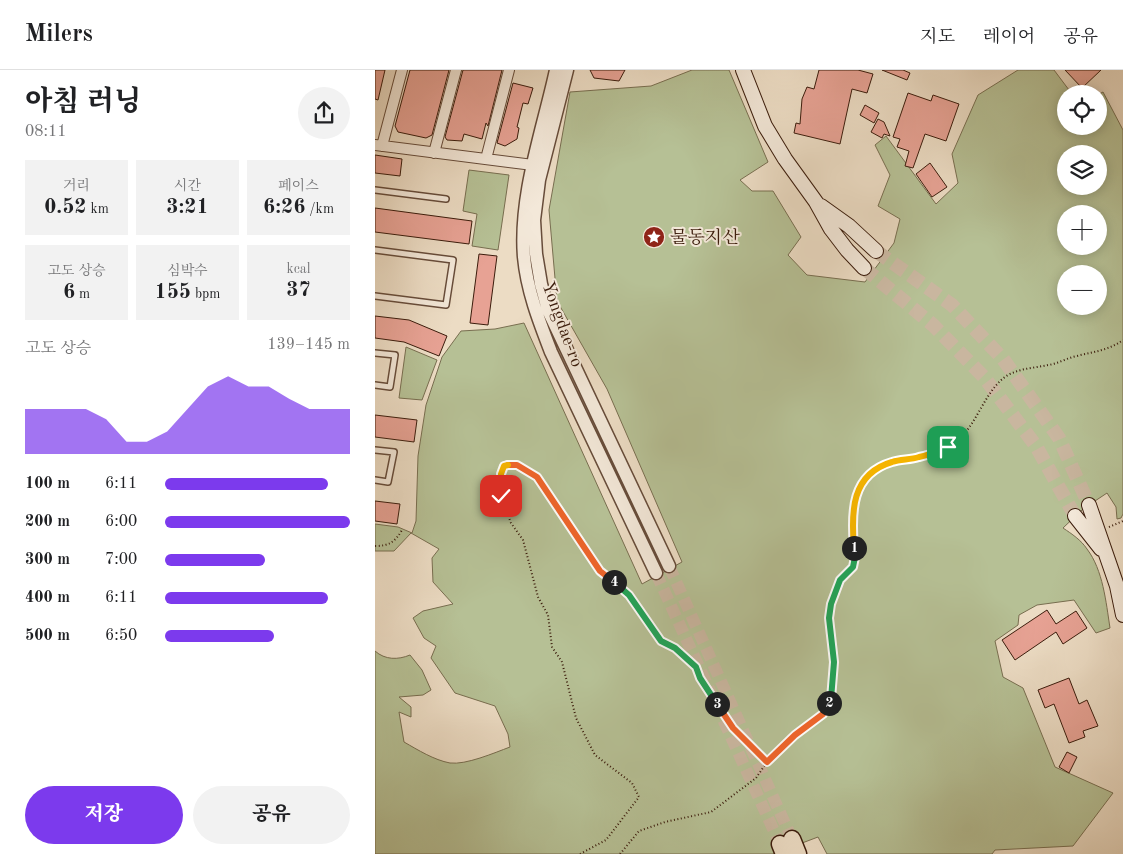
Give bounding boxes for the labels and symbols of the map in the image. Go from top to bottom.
place icon: 물동지산 [642,225,666,249]
place label: 물동지산 [670,228,740,247]
street label: Yongdae-ro [538,279,586,370]
pin [927,426,969,468]
pin [480,475,522,517]
pin: 1 [841,536,867,560]
pin: 4 [601,570,627,594]
pin: 2 [817,690,841,716]
pin: 3 [705,692,729,716]

